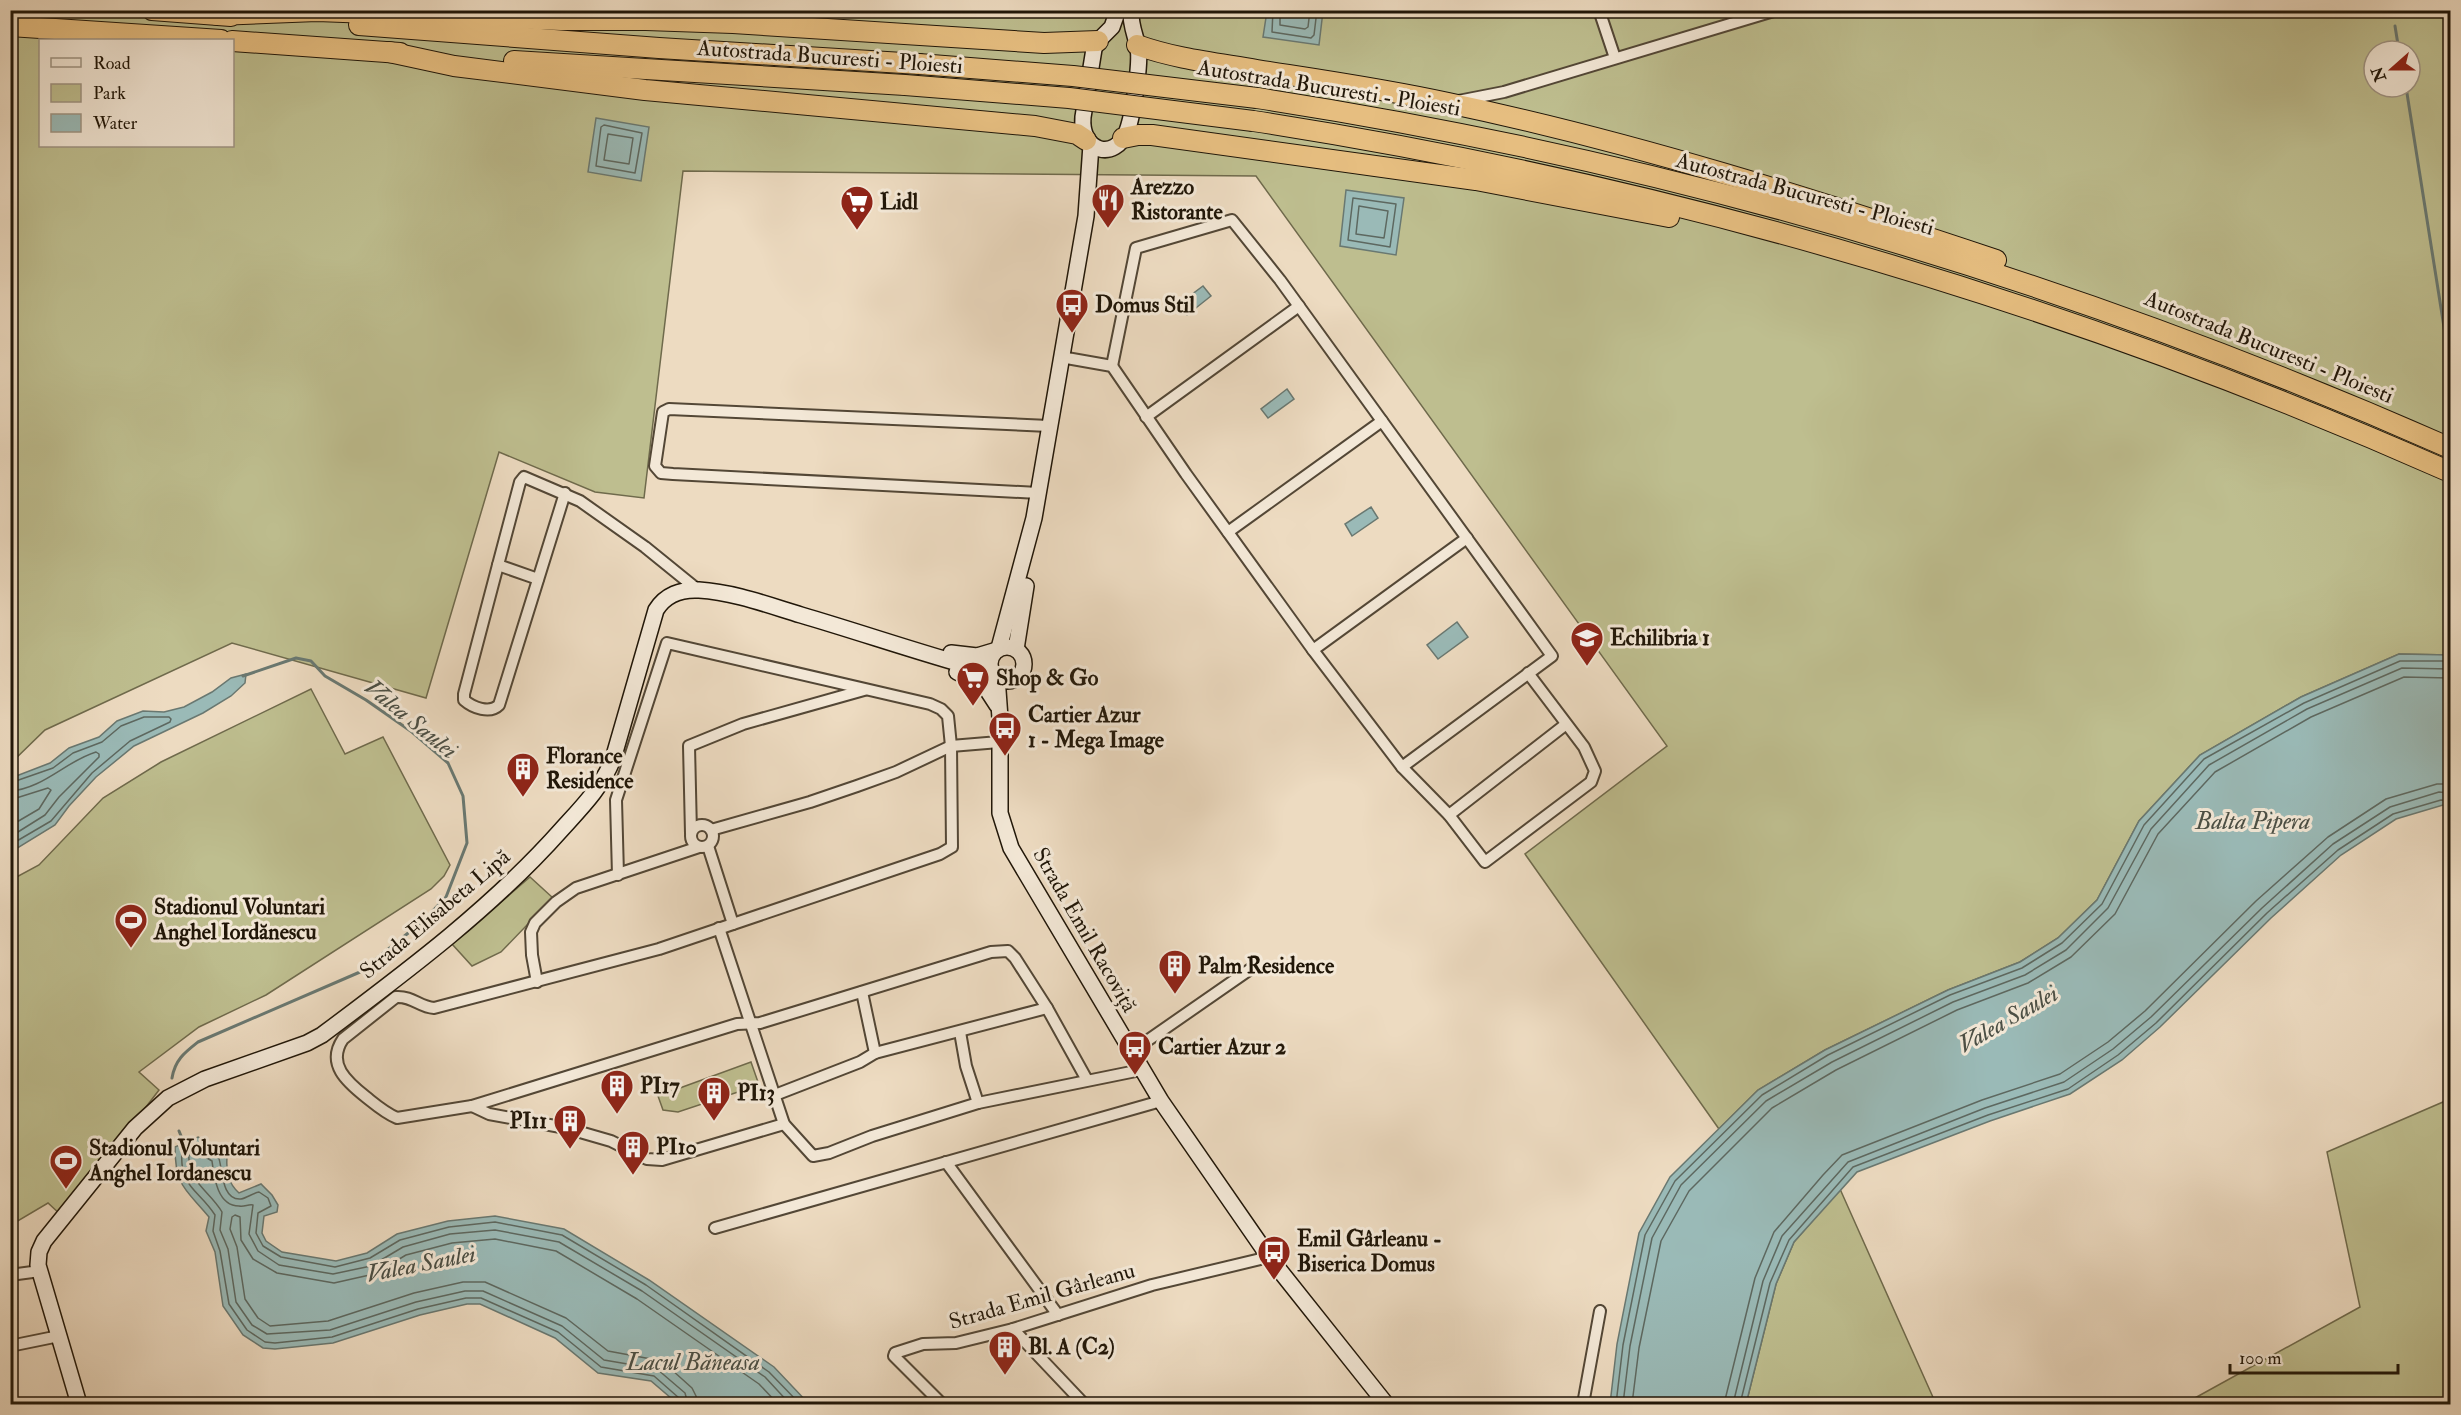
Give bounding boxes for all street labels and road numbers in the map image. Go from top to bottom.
street label: Autostrada Bucuresti - Ploiesti [695,34,964,80]
street label: Autostrada Bucuresti - Ploiesti [1194,53,1463,123]
street label: Autostrada Bucuresti - Ploiesti [1672,146,1937,242]
street label: Autostrada Bucuresti - Ploiesti [2139,284,2398,410]
street label: Strada Elisabeta Lipă [354,842,517,986]
street label: Strada Emil Racoviță [1026,843,1144,1018]
street label: Strada Emil Gârleanu [946,1256,1138,1336]

